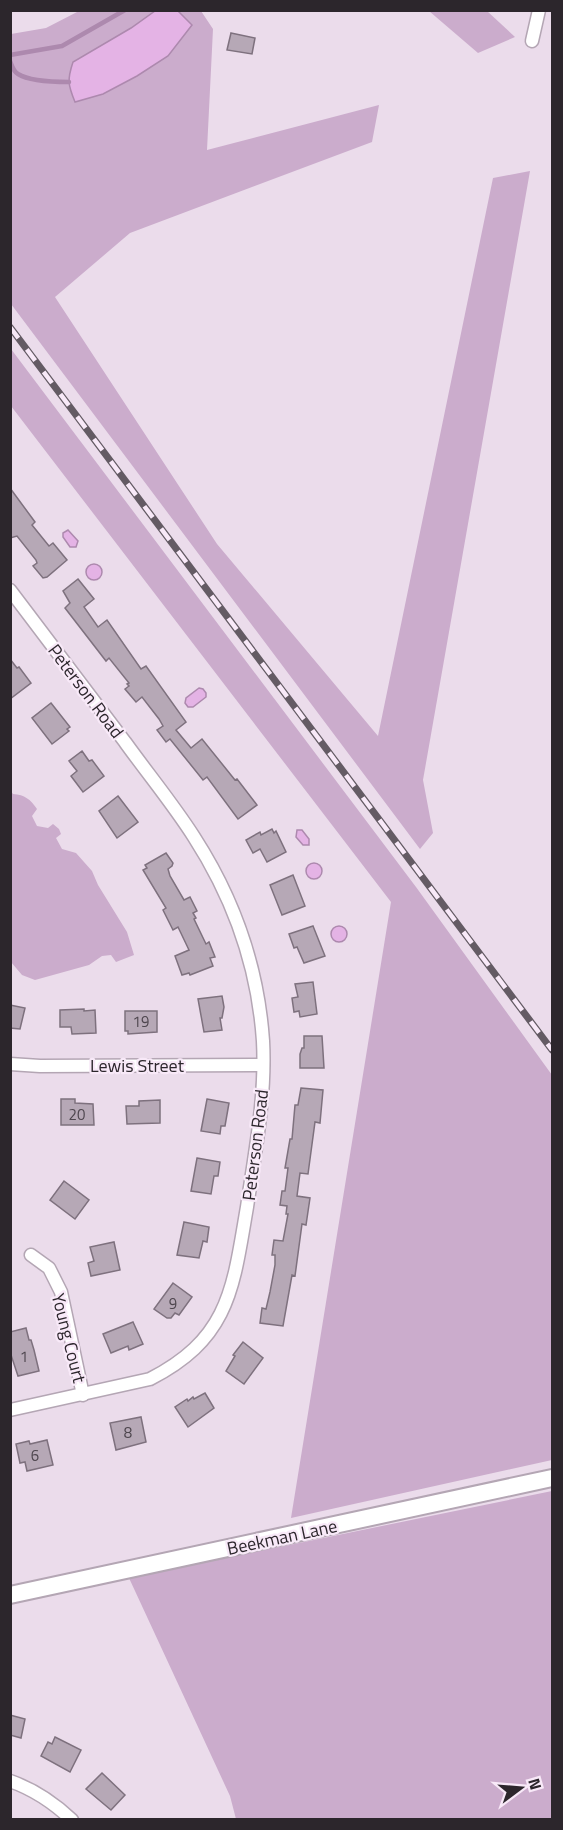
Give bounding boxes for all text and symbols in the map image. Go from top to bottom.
street label: Peterson Road [42,638,130,744]
house number: 19 [133,1010,149,1033]
street label: Lewis Street [90,1052,185,1079]
street label: Peterson Road [235,1088,275,1202]
house number: 20 [69,1103,85,1126]
street label: Young Court [45,1290,93,1386]
house number: 9 [169,1292,177,1315]
house number: 1 [20,1345,28,1368]
house number: 8 [124,1421,132,1444]
house number: 6 [31,1444,39,1467]
street label: Beekman Lane [224,1512,340,1562]
north arrow [491,1758,551,1818]
text: N [522,1775,548,1793]

